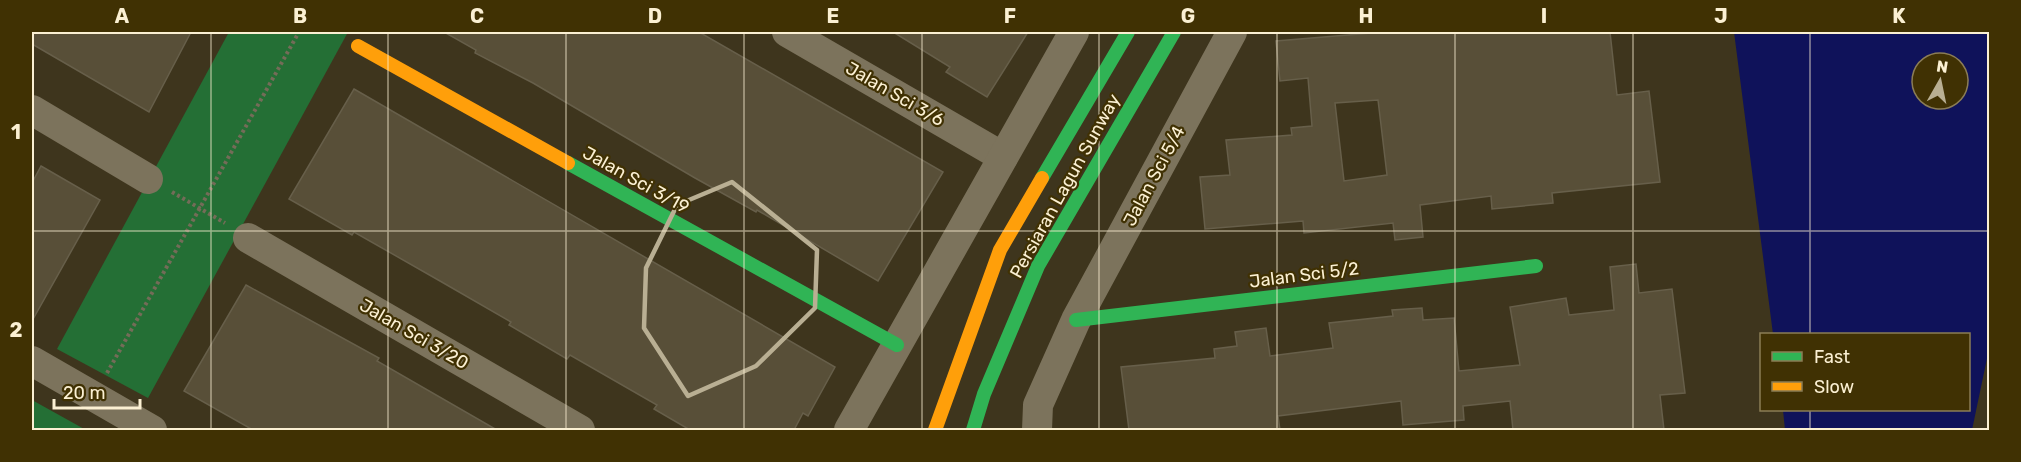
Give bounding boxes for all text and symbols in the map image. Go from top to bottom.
text: A [115,4,130,28]
text: B [293,4,307,28]
text: C [470,4,484,28]
text: D [648,4,662,28]
text: E [827,4,839,28]
text: F [1004,4,1016,28]
text: G [1181,4,1195,28]
text: H [1359,4,1373,28]
text: I [1541,4,1547,28]
text: J [1714,4,1728,28]
text: K [1892,4,1906,28]
north arrow [1910,51,1970,111]
text: N [1935,56,1949,77]
street label: Jalan Sci 3/6 [842,57,948,131]
street label: Persiaran Lagun Sunway [1005,90,1125,282]
text: 1 [11,120,21,144]
street label: Jalan Sci 5/4 [1118,122,1190,230]
street label: Jalan Sci 3/19 [579,142,693,218]
street label: Jalan Sci 5/2 [1248,257,1360,293]
street label: Jalan Sci 3/20 [356,294,472,374]
text: 2 [10,318,23,342]
legend [1760,333,1970,411]
text: Fast [1814,346,1850,368]
scale bar [54,372,140,410]
text: Slow [1814,376,1854,398]
text: 20 m [63,382,105,404]

